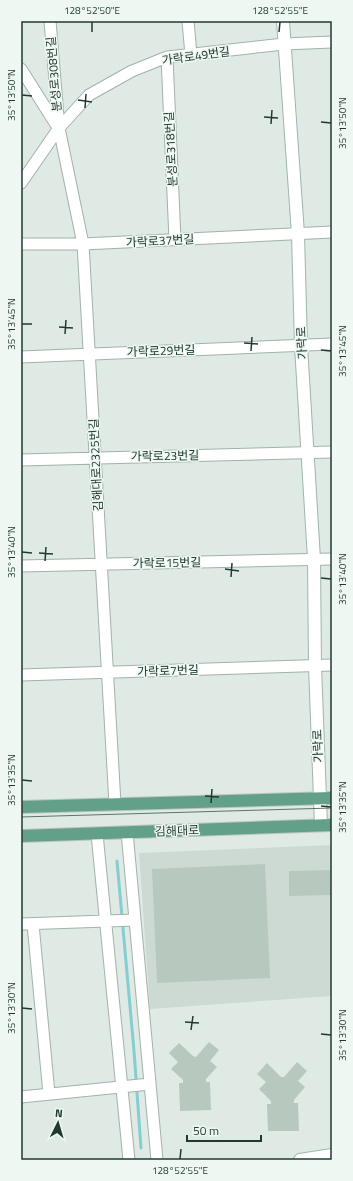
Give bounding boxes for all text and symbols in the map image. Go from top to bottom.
text: 128°52'50"E [64,3,121,18]
text: 128°52'55"E [252,3,309,18]
street label: 분성로308번길 [41,36,66,112]
street label: 가락로49번길 [161,41,231,70]
text: 35°13'50"N [4,69,19,121]
text: 35°13'50"N [335,97,350,149]
street label: 분성로318번길 [159,111,182,187]
street label: 가락로37번길 [125,229,195,252]
text: 35°13'45"N [4,298,19,350]
text: 35°13'45"N [335,325,350,377]
street label: 가락로 [291,326,312,360]
street label: 가락로29번길 [126,340,196,361]
street label: 김해대로2325번길 [84,418,107,512]
street label: 가락로23번길 [131,445,199,466]
text: 35°13'40"N [4,526,19,578]
street label: 가락로15번길 [133,552,201,573]
text: 35°13'40"N [335,553,350,605]
street label: 가락로7번길 [137,660,199,681]
street label: 가락로 [307,729,328,763]
text: 35°13'35"N [4,754,19,806]
text: 35°13'35"N [335,781,350,833]
street label: 김해대로 [155,820,199,841]
text: 35°13'30"N [4,982,19,1034]
text: 35°13'30"N [335,1009,350,1061]
north arrow [38,1103,78,1143]
text: N [54,1105,63,1121]
scale bar [187,1117,261,1143]
text: 50 m [193,1121,219,1140]
text: 128°52'55"E [152,1163,209,1178]

